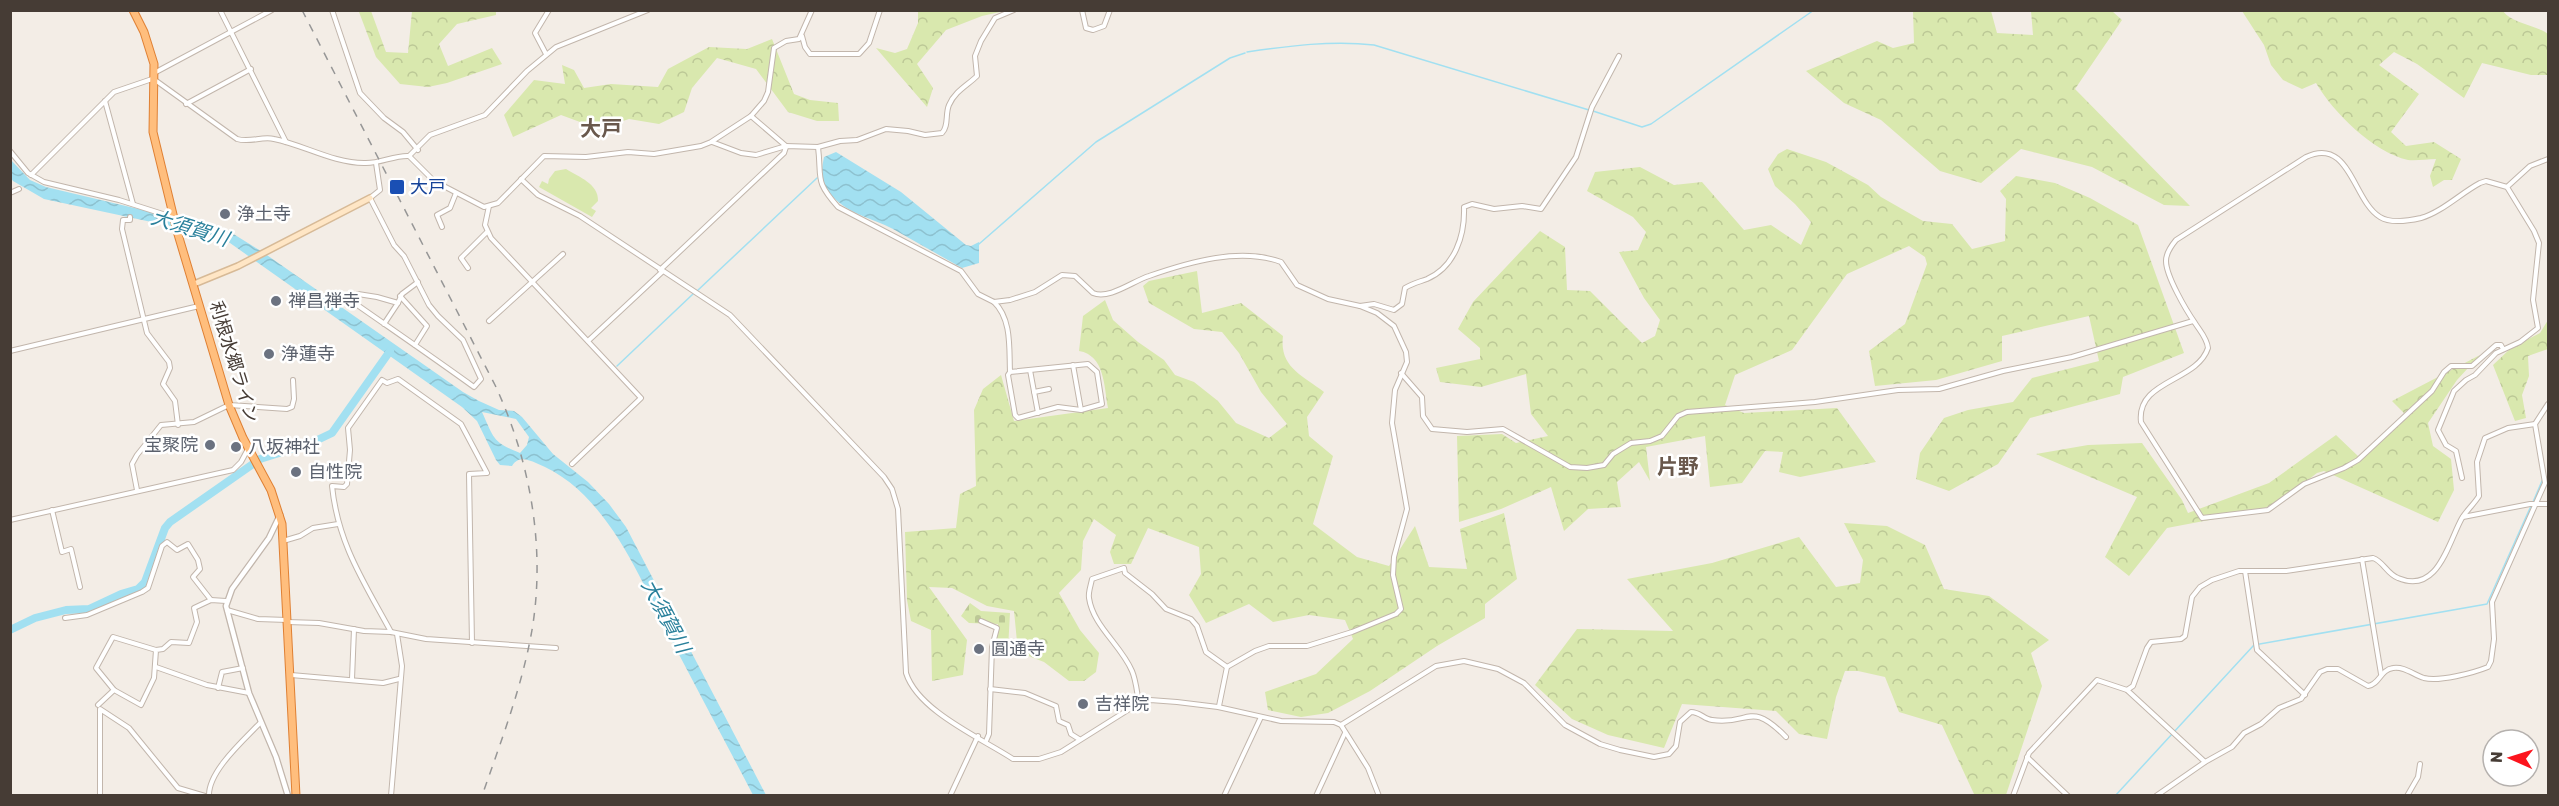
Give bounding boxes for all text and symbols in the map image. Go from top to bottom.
district label: 大戸 [580,116,622,141]
place label: 大戸 [410,176,446,198]
marker: 大戸 [388,178,406,196]
place label: 浄土寺 [237,203,291,225]
water label: 大須賀川 [148,205,234,252]
marker: 浄土寺 [218,207,232,221]
place label: 禅昌禅寺 [288,290,360,312]
marker: 禅昌禅寺 [269,294,283,308]
street label: 利根水郷ライン [205,299,263,425]
place label: 浄蓮寺 [281,343,335,365]
marker: 浄蓮寺 [262,347,276,361]
place label: 宝聚院 [144,434,198,456]
place label: 八坂神社 [248,436,320,458]
marker: 宝聚院 [203,438,217,452]
marker: 八坂神社 [229,440,243,454]
district label: 片野 [1657,454,1699,479]
place label: 自性院 [308,461,362,483]
marker: 自性院 [289,465,303,479]
water label: 大須賀川 [637,575,696,659]
place label: 圓通寺 [991,638,1045,660]
marker: 圓通寺 [972,642,986,656]
place label: 吉祥院 [1095,693,1149,715]
marker: 吉祥院 [1076,697,1090,711]
north arrow [2481,728,2541,788]
text: N [2487,751,2506,763]

